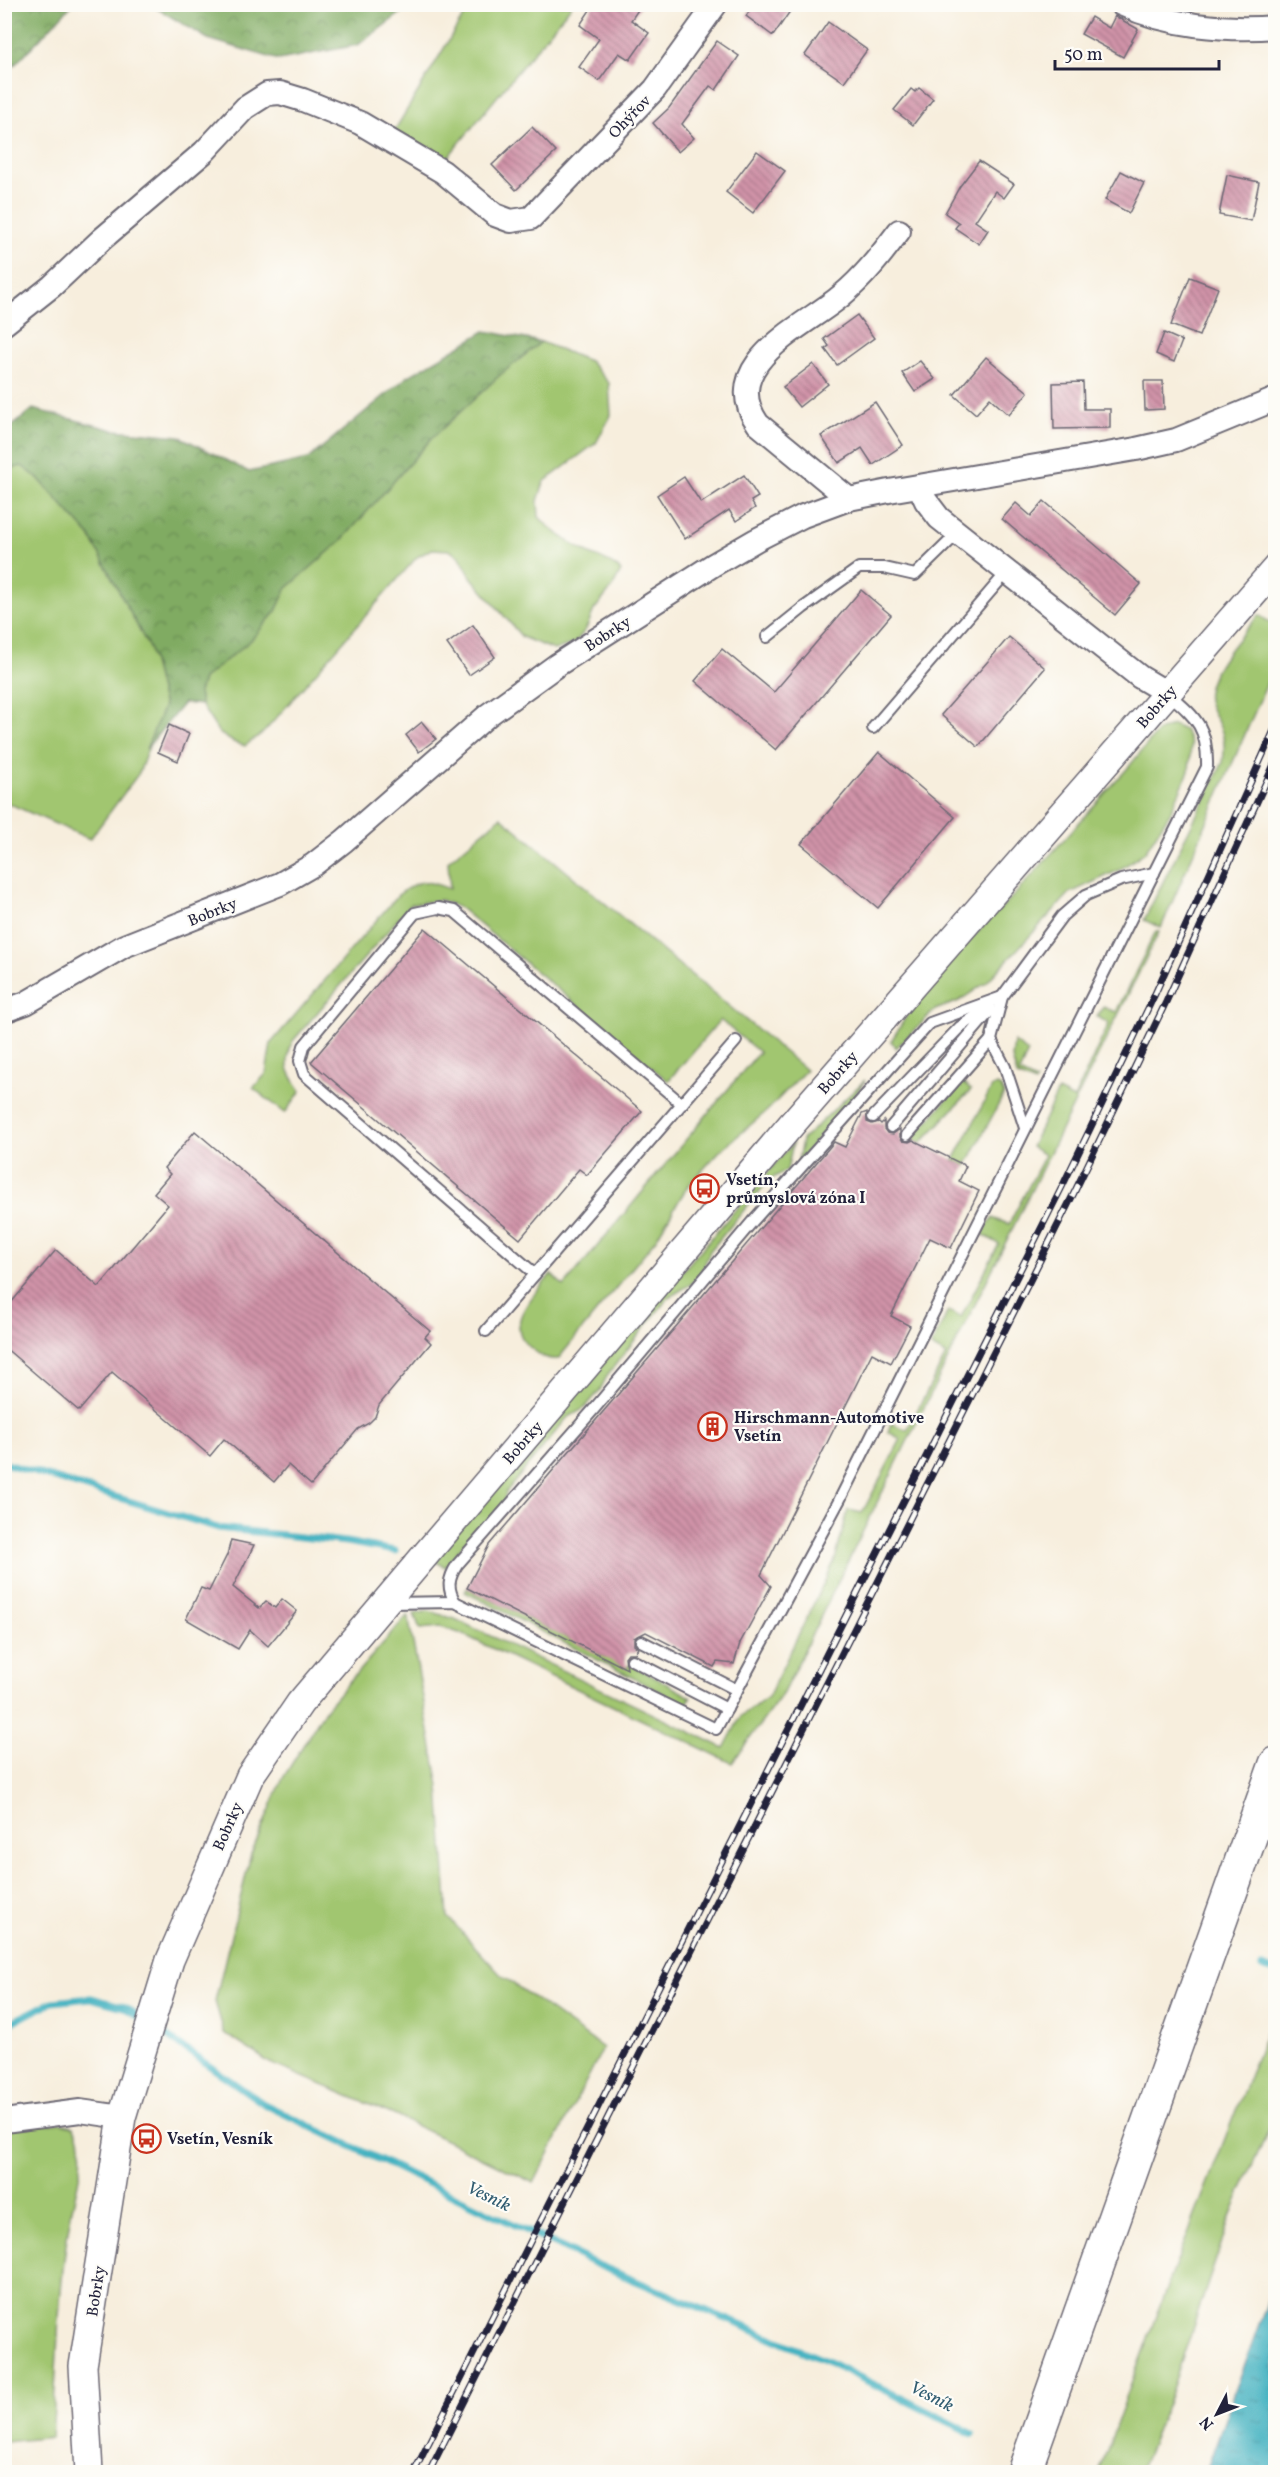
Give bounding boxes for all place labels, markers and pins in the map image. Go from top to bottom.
place label: Vsetín, průmyslová zóna I [726,1170,865,1210]
bus stop icon: Vsetín, průmyslová zóna I [689,1172,721,1204]
place label: Hirschmann-Automotive Vsetín [734,1408,924,1448]
building icon: Hirschmann-Automotive Vsetín [697,1410,729,1442]
bus stop icon: Vsetín, Vesník [130,2122,162,2154]
place label: Vsetín, Vesník [167,2129,273,2151]

